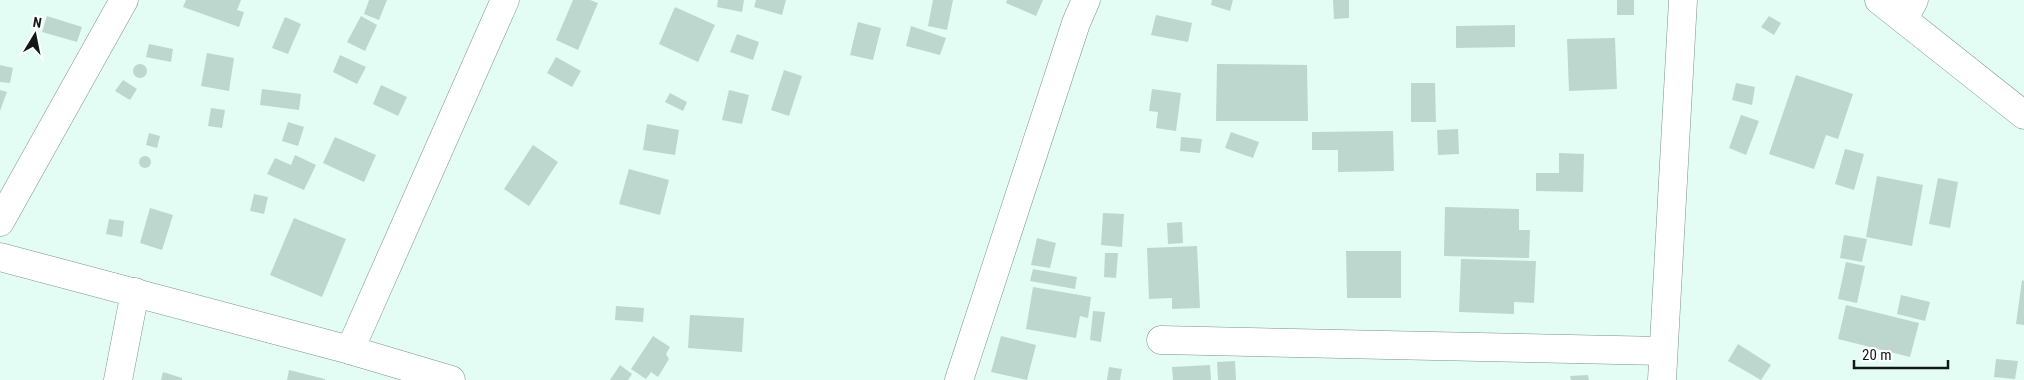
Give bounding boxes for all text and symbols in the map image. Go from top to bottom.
north arrow [10,10,60,60]
text: N [32,14,43,31]
scale bar [1854,338,1948,370]
text: 20 m [1862,346,1892,364]

